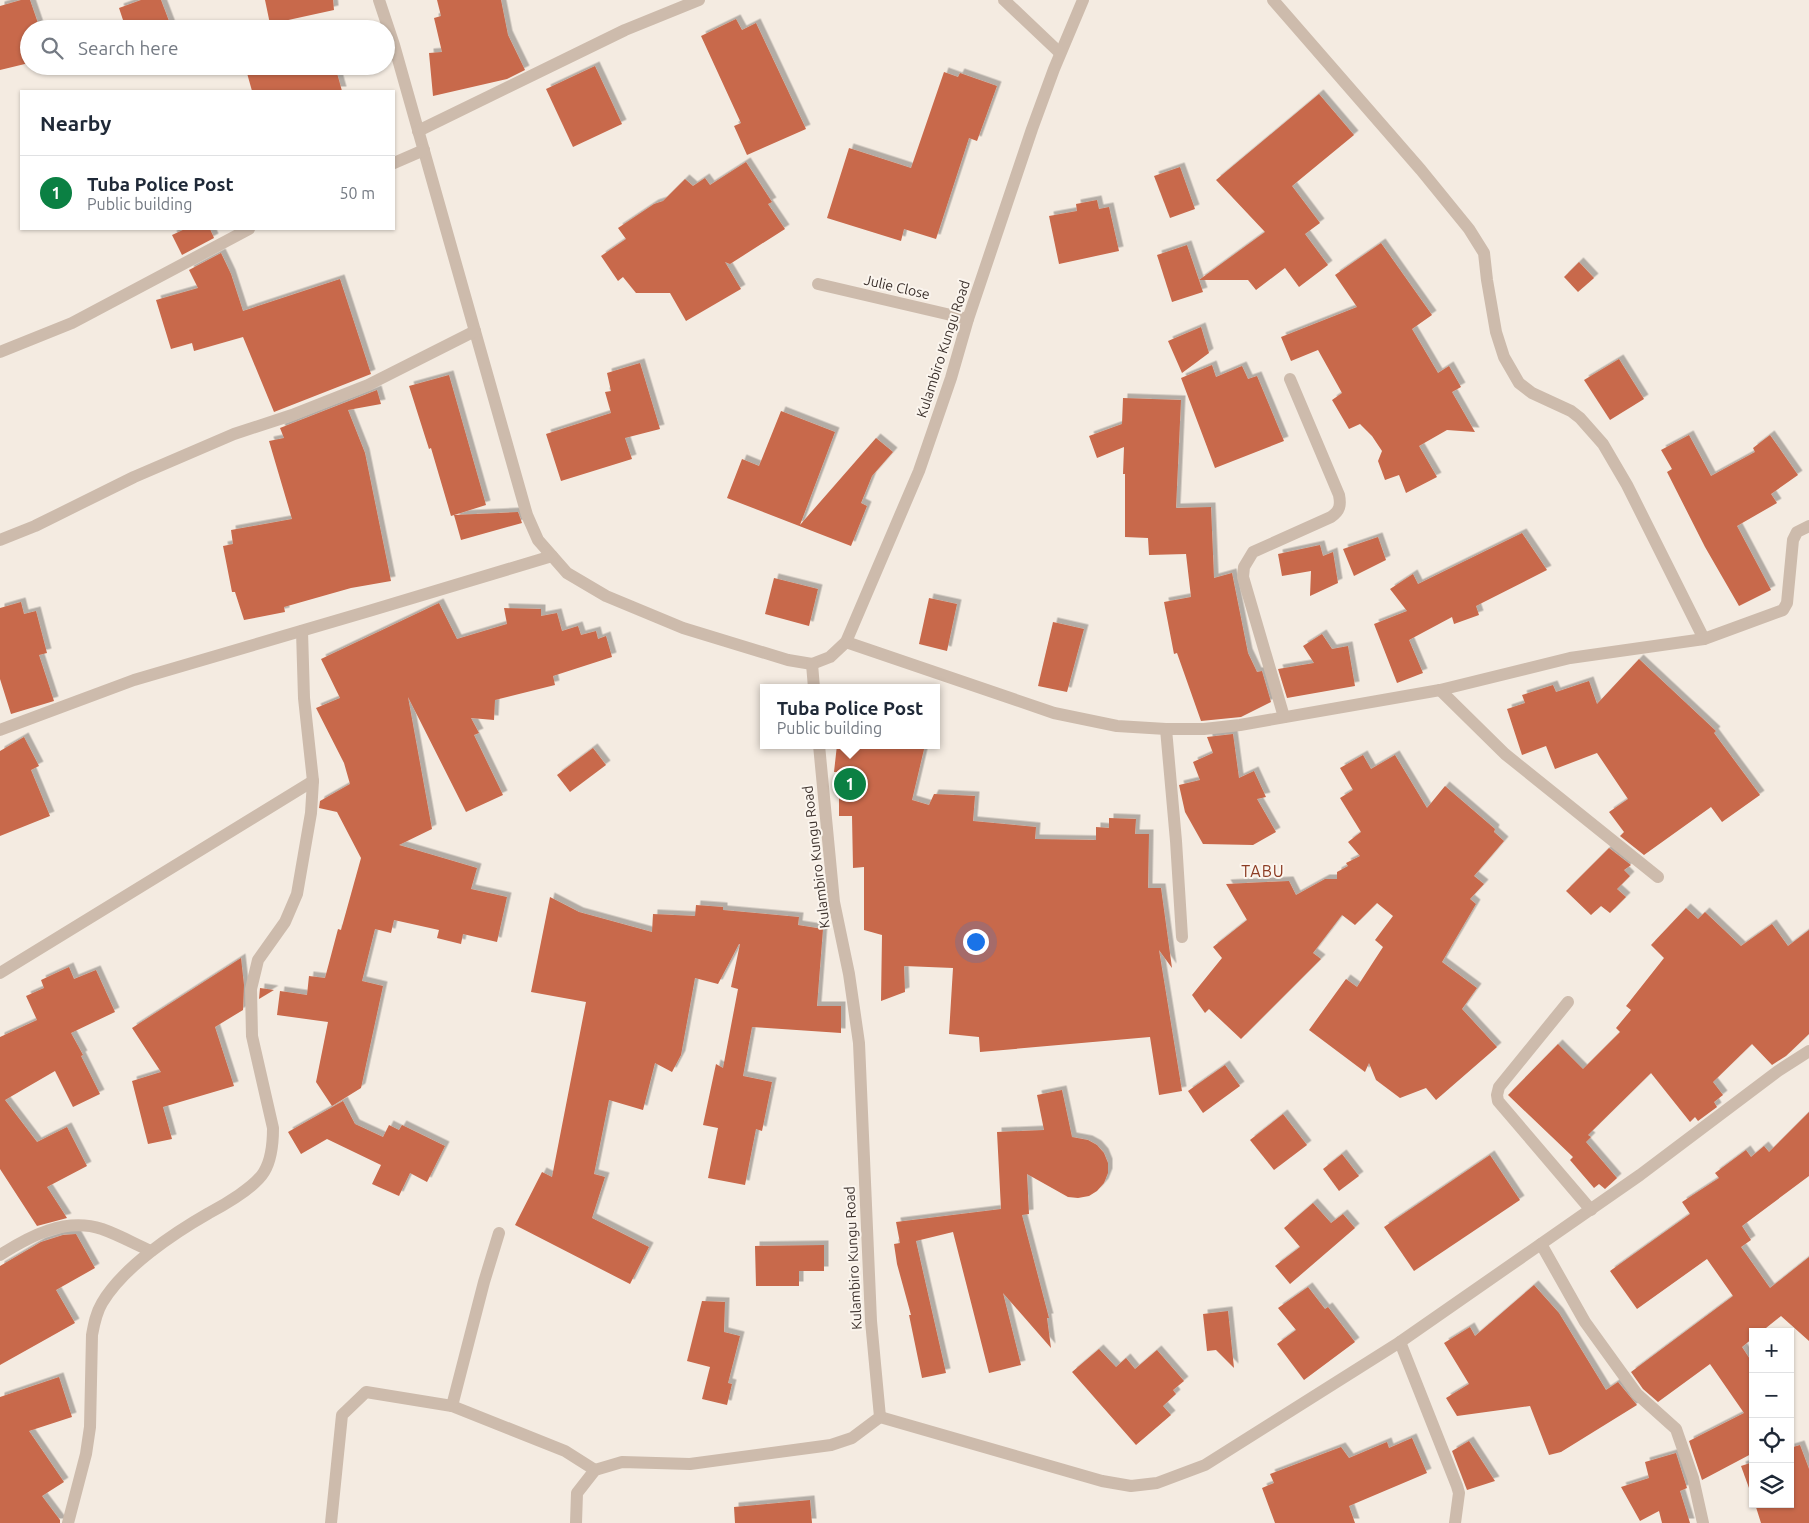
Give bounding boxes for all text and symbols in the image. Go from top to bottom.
search box [20,20,395,75]
icon: search [38,34,66,62]
text: Search here [78,37,178,59]
text: Nearby [40,111,111,135]
text: Tuba Police Post [87,173,234,195]
text: 1 [51,184,61,202]
text: 50 m [339,184,375,202]
text: Public building [87,195,192,213]
street label: Julie Close [862,272,932,302]
street label: Kulambiro Kungu Road [913,278,973,420]
popup [760,684,940,749]
text: Tuba Police Post [777,697,923,719]
text: Public building [777,719,882,737]
pin: 1 [834,765,866,803]
street label: Kulambiro Kungu Road [799,785,833,929]
district label: TABU [1241,862,1285,880]
your location [963,929,989,955]
street label: Kulambiro Kungu Road [841,1186,865,1330]
map controls [1749,1328,1794,1508]
button: + [1749,1328,1794,1373]
button: − [1749,1373,1794,1418]
button: locate [1749,1418,1794,1463]
button: layers [1749,1463,1794,1508]

